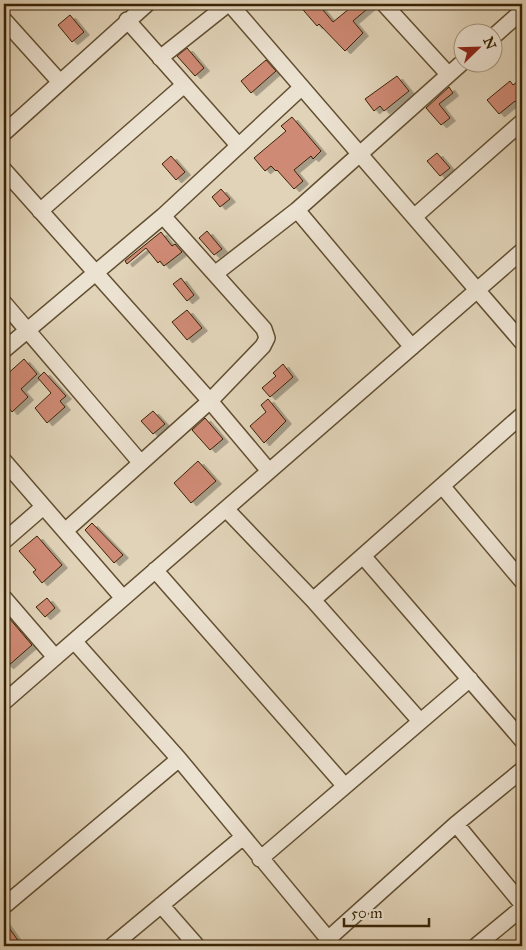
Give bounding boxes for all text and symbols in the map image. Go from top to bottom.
north arrow [454,22,504,72]
text: N [479,34,500,52]
scale bar [344,895,428,927]
text: 50 m [351,904,383,922]

